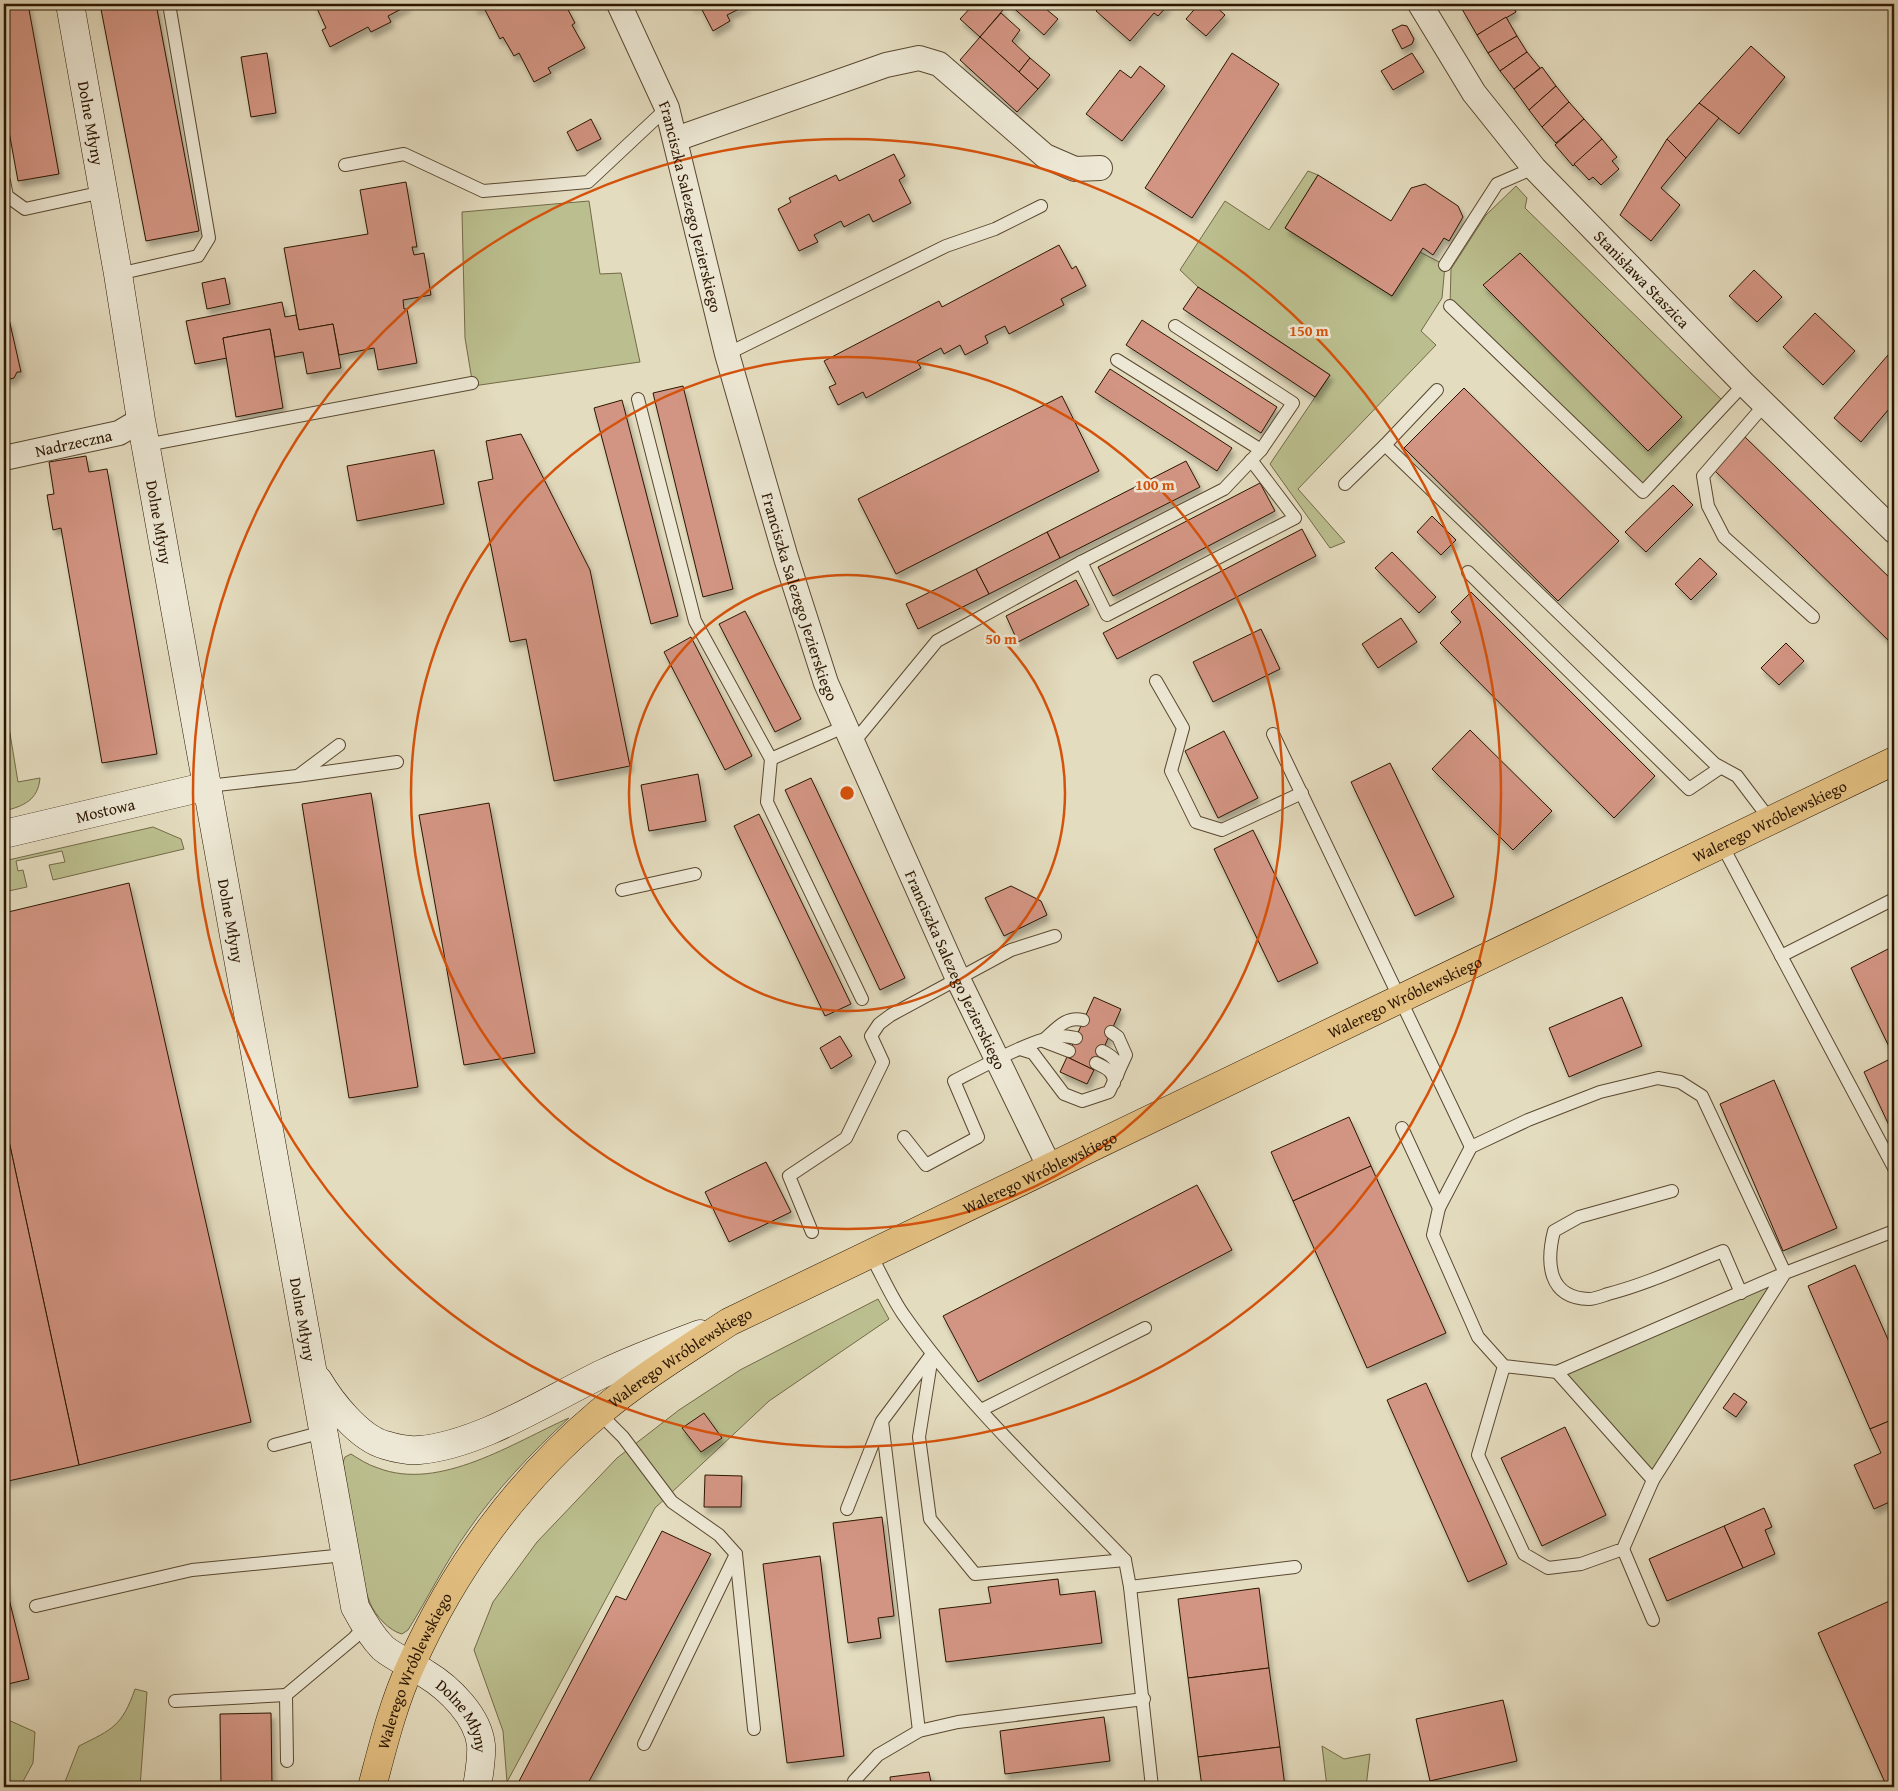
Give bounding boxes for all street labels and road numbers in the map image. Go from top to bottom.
street label: Dolne Młyny [72,79,110,167]
street label: Franciszka Salezego Jezierskiego [653,96,728,315]
street label: Stanisława Staszica [1588,225,1696,334]
street label: Nadrzeczna [33,423,115,463]
street label: Dolne Młyny [140,478,179,566]
street label: Franciszka Salezego Jezierskiego [756,490,844,705]
street label: Walerego Wróblewskiego [1688,774,1851,868]
street label: Mostowa [73,792,138,829]
street label: Franciszka Salezego Jezierskiego [899,866,1012,1073]
street label: Dolne Młyny [212,877,251,965]
street label: Walerego Wróblewskiego [1323,949,1486,1044]
street label: Walerego Wróblewskiego [959,1125,1121,1220]
street label: Dolne Młyny [284,1275,323,1364]
street label: Walerego Wróblewskiego [603,1301,756,1413]
street label: Walerego Wróblewskiego [371,1588,458,1752]
street label: Dolne Młyny [431,1673,493,1753]

